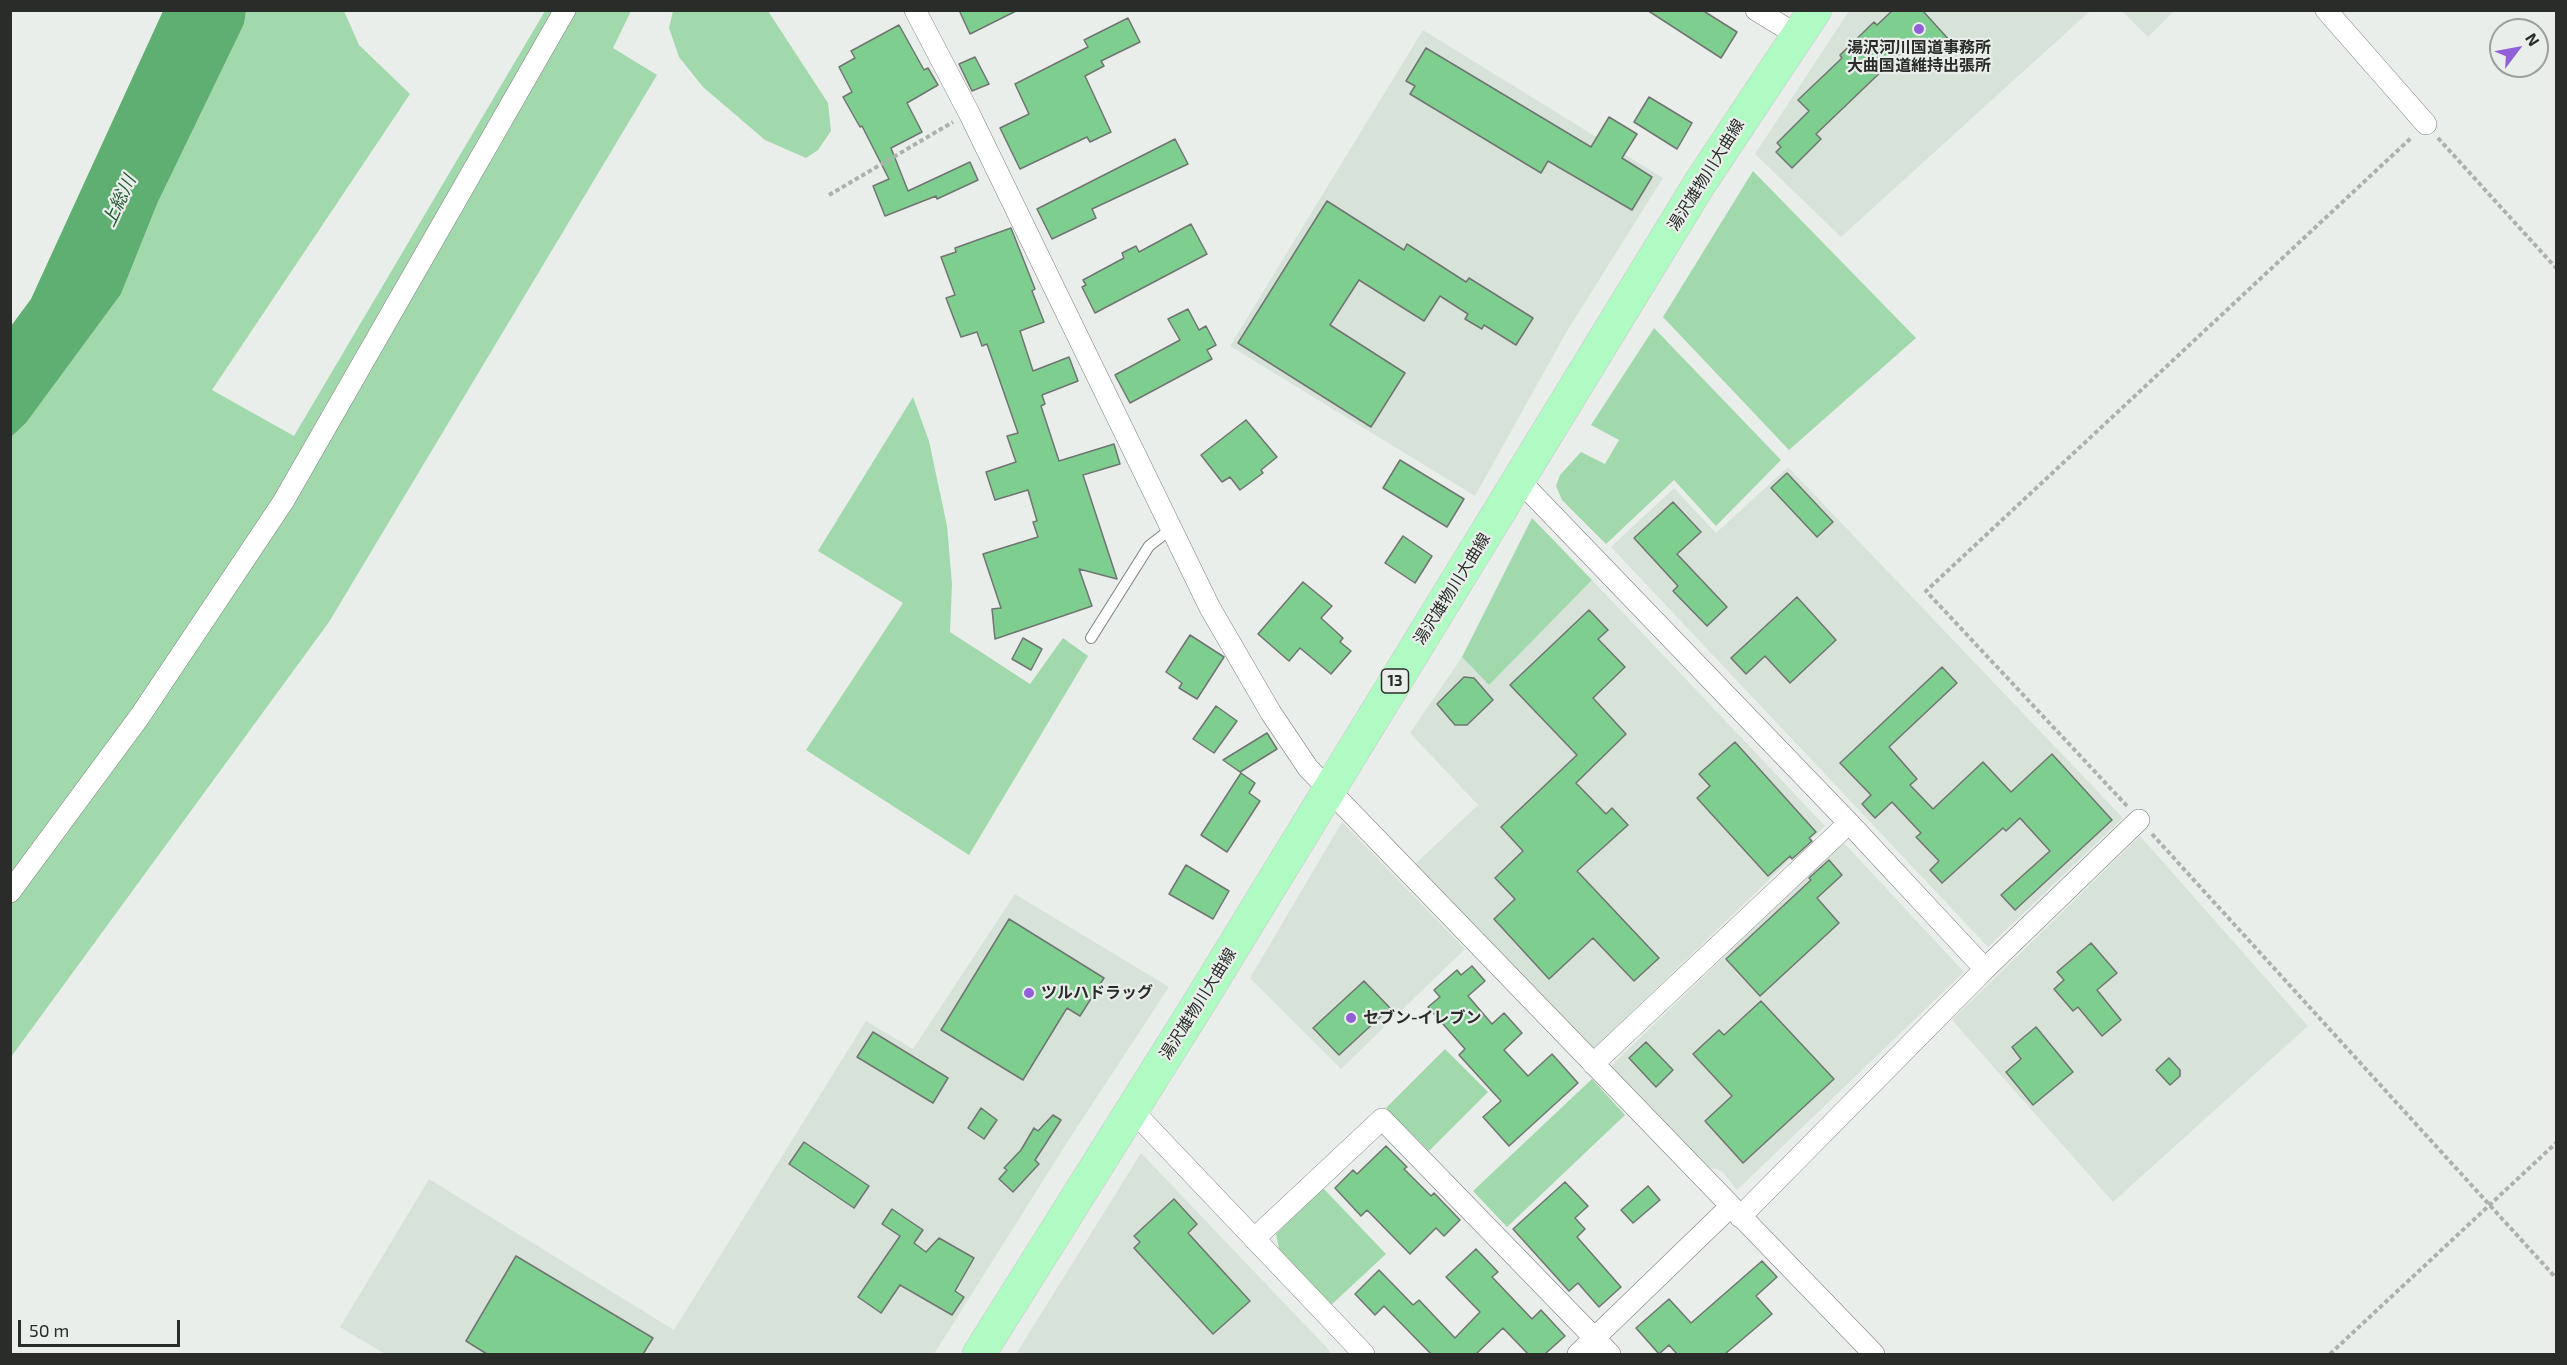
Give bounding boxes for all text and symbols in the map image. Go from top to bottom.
north arrow [2489,18,2549,78]
marker: 湯沢河川国道事務所 大曲国道維持出張所 [1912,22,1926,36]
text: N [2522,29,2544,49]
place label: 湯沢河川国道事務所 大曲国道維持出張所 [1847,38,1991,76]
street label: 湯沢雄物川大曲線 [1664,116,1748,234]
water label: 上総川 [98,172,140,230]
street label: 湯沢雄物川大曲線 [1410,530,1494,648]
road number: 13 [1382,669,1408,693]
street label: 湯沢雄物川大曲線 [1156,945,1240,1063]
place label: ツルハドラッグ [1041,983,1153,1003]
marker: ツルハドラッグ [1022,986,1036,1000]
place label: セブン-イレブン [1363,1008,1482,1028]
marker: セブン-イレブン [1344,1011,1358,1025]
scale bar [21,1308,183,1346]
text: 50 m [29,1319,69,1341]

